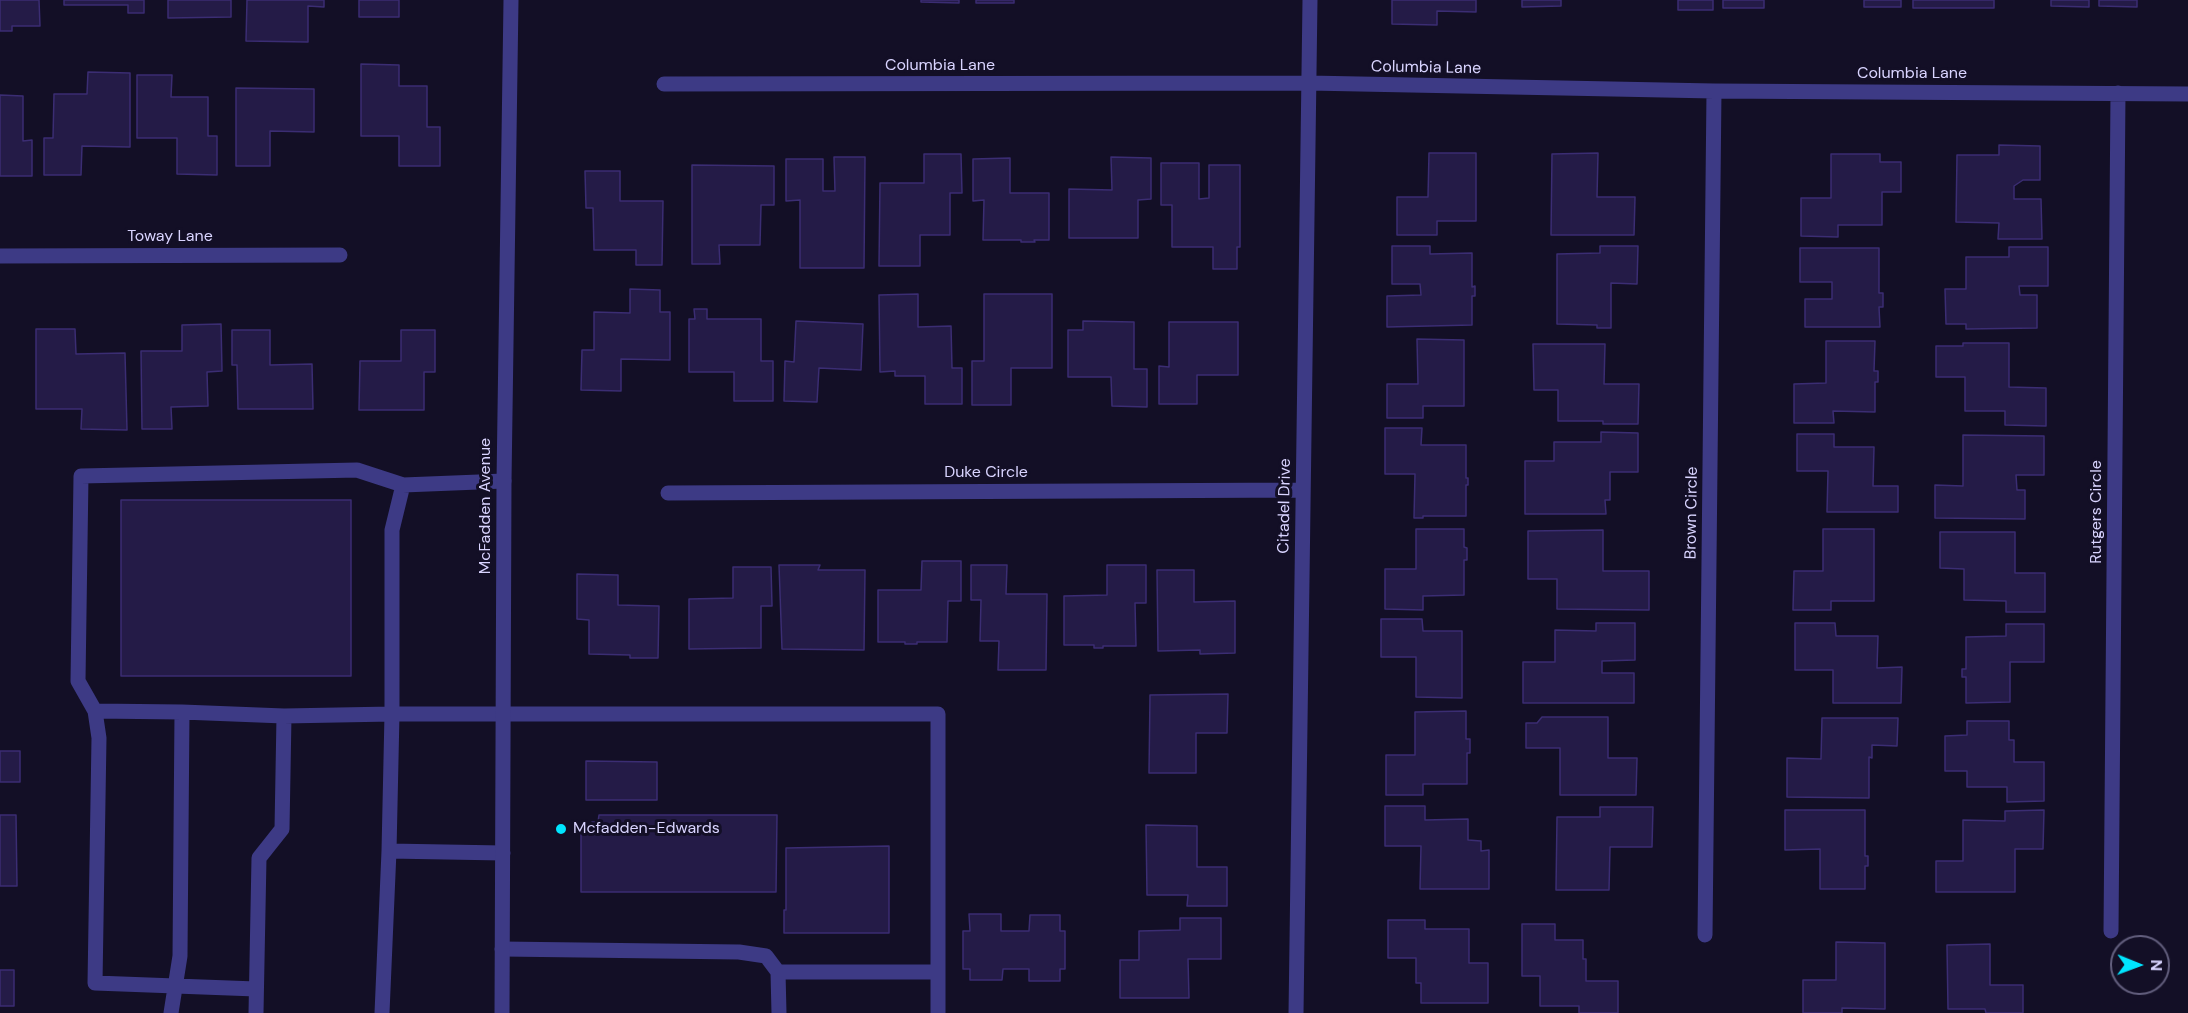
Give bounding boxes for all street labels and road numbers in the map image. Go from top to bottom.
street label: Columbia Lane [885,56,995,76]
street label: Columbia Lane [1371,57,1481,79]
street label: Columbia Lane [1857,64,1967,84]
street label: Toway Lane [127,227,213,247]
street label: McFadden Avenue [476,438,496,574]
street label: Citadel Drive [1275,458,1295,554]
street label: Rutgers Circle [2087,460,2107,564]
street label: Duke Circle [944,463,1028,483]
street label: Brown Circle [1682,466,1702,560]

